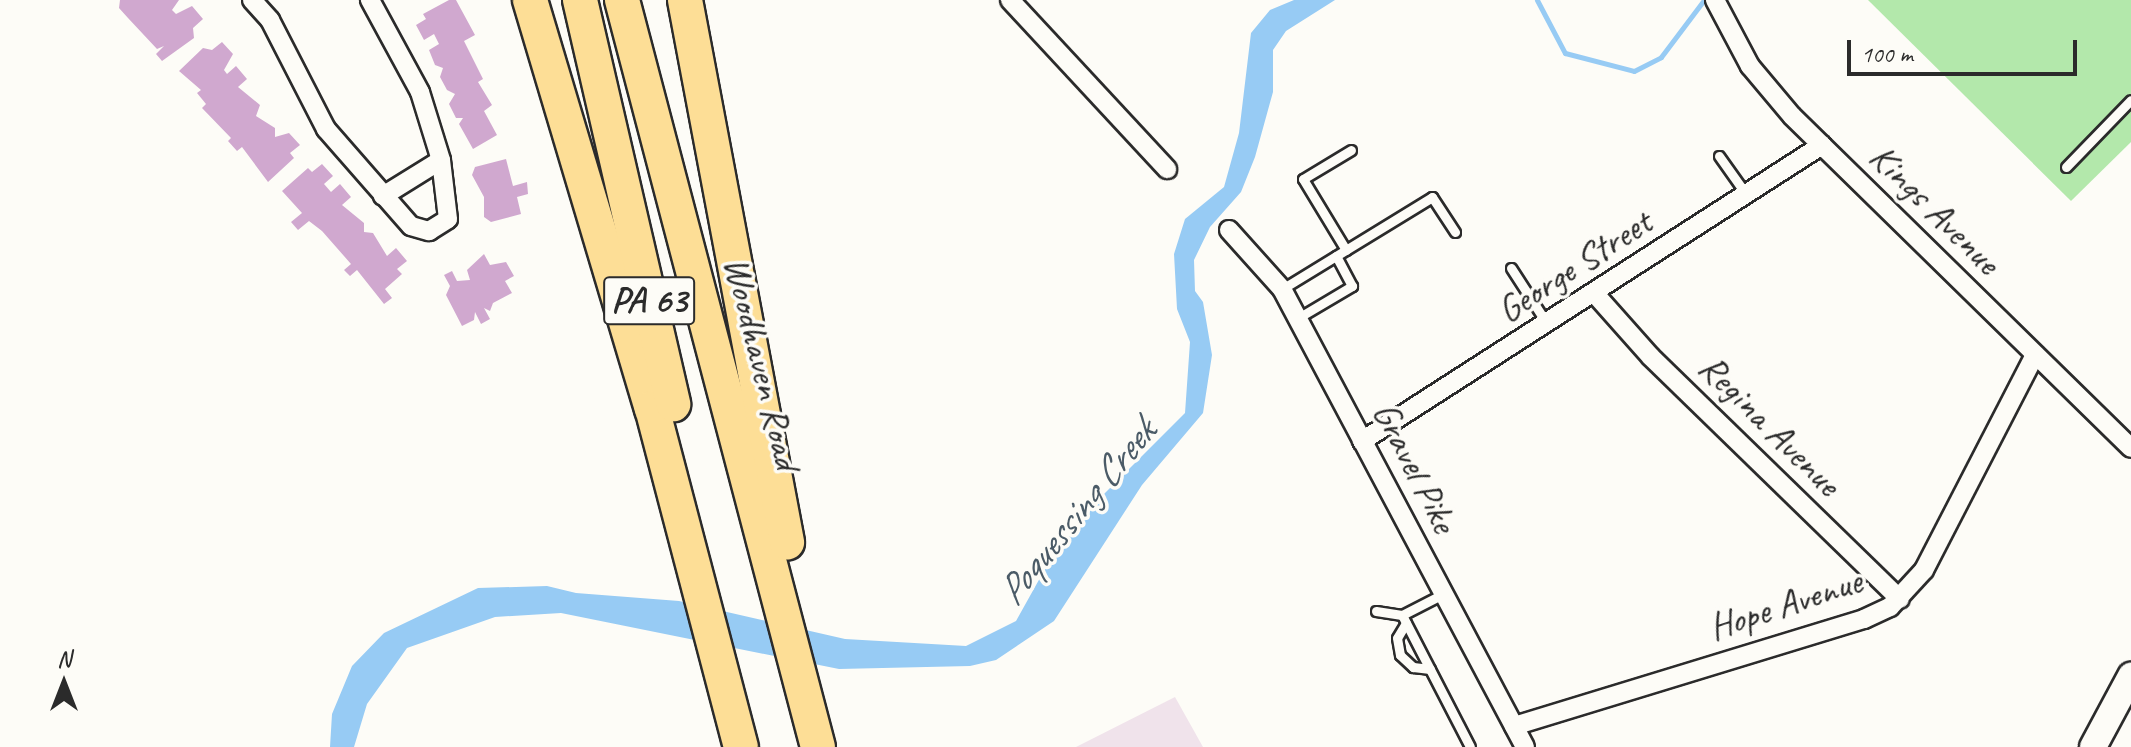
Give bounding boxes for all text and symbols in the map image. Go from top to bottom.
scale bar [1851,24,2081,74]
text: 100 m [1861,39,1913,69]
street label: Kings Avenue [1860,134,2010,284]
street label: George Street [1488,199,1660,333]
street label: Woodhaven Road [714,252,810,474]
road number: PA 63 [603,269,695,333]
street label: Regina Avenue [1689,344,1851,506]
street label: Gravel Pike [1363,394,1467,540]
water label: Poquessing Creek [987,410,1165,614]
street label: Hope Avenue [1703,558,1867,650]
north arrow [24,643,104,723]
text: N [57,645,71,673]

